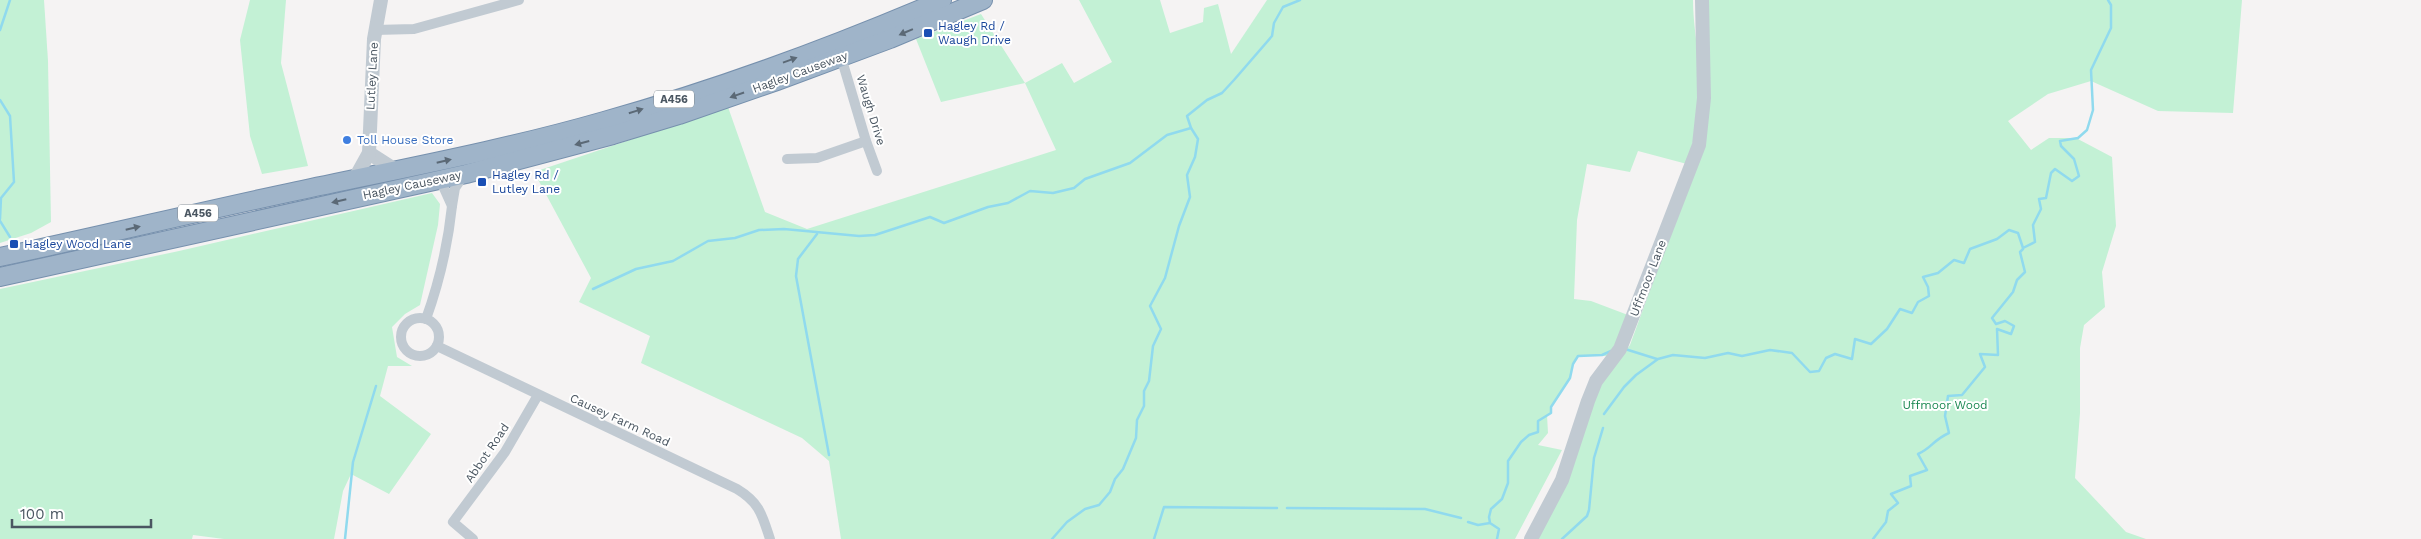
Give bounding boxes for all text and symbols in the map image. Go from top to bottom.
place label: Hagley Rd / Waugh Drive [938,19,1011,47]
marker: Hagley Rd / Waugh Drive [922,27,934,39]
one-way arrow [899,29,913,37]
street label: Lutley Lane [363,42,381,110]
street label: Hagley Causeway [750,48,850,96]
one-way arrow [782,56,797,63]
street label: Waugh Drive [854,73,888,147]
road number: A456 [654,90,694,108]
one-way arrow [730,92,745,99]
one-way arrow [628,107,643,115]
place label: Toll House Store [357,133,453,147]
marker: Toll House Store [341,134,353,146]
one-way arrow [575,139,590,147]
one-way arrow [437,157,452,165]
street label: Hagley Causeway [361,168,463,202]
place label: Hagley Rd / Lutley Lane [492,168,560,196]
marker: Hagley Rd / Lutley Lane [476,176,488,188]
one-way arrow [332,197,347,205]
road number: A456 [178,204,218,222]
one-way arrow [126,224,141,232]
place label: Hagley Wood Lane [24,237,131,251]
marker: Hagley Wood Lane [8,238,20,250]
street label: Uffmoor Lane [1627,238,1669,318]
street label: Causey Farm Road [568,391,672,449]
park label: Uffmoor Wood [1902,398,1988,412]
street label: Abbot Road [462,421,512,485]
scale bar [12,496,151,528]
text: 100 m [20,505,64,523]

